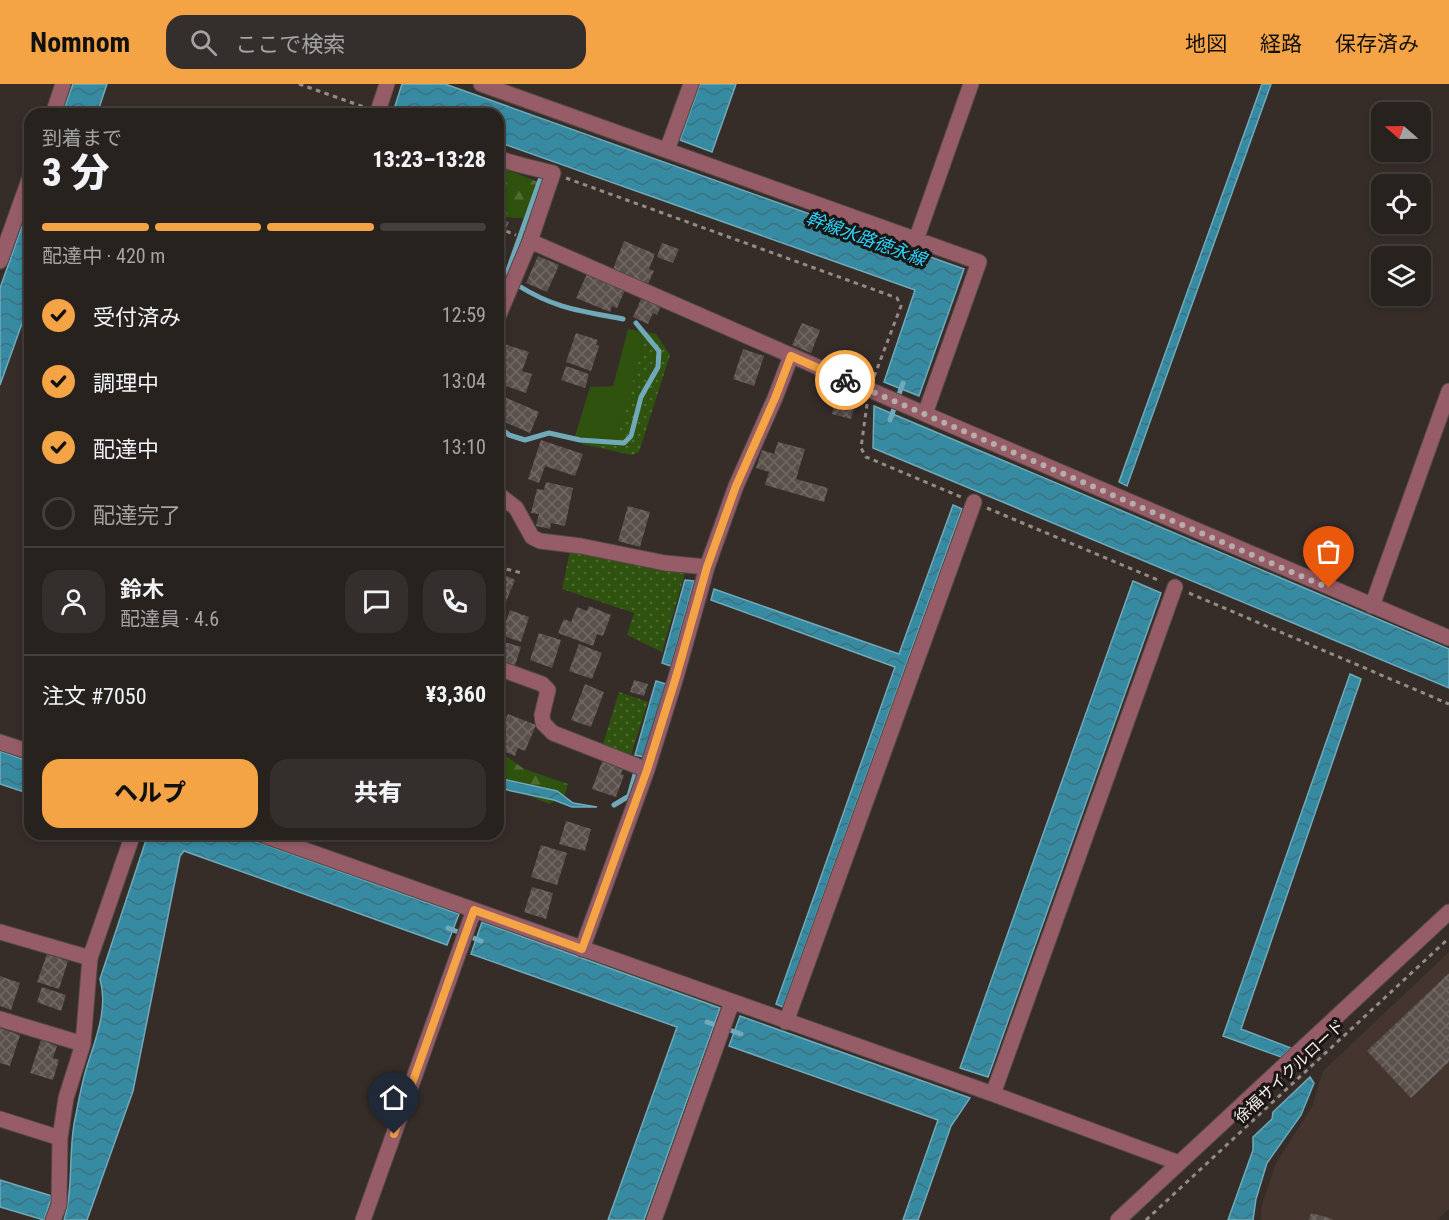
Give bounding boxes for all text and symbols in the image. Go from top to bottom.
search box [166,15,586,69]
text: Nomnom [30,26,130,59]
icon: search [187,26,220,59]
text: ここで検索 [235,32,345,57]
text: 地図 [1185,32,1227,56]
text: 経路 [1260,32,1302,56]
text: 保存済み [1335,32,1419,56]
north arrow [1371,102,1431,162]
map controls [1371,102,1431,306]
text: 到着まで [42,126,122,150]
text: 13:23–13:28 [372,147,486,172]
text: 3 分 [42,150,110,196]
button: locate [1371,174,1431,234]
water label: 幹線水路徳永線 [803,207,931,271]
text: 配達中 · 420 m [42,244,165,268]
button: layers [1371,246,1431,306]
icon: check [42,299,75,332]
text: 12:59 [442,303,486,327]
text: 受付済み [93,305,181,330]
courier [815,350,875,410]
icon: bike [829,364,862,397]
icon: check [42,365,75,398]
text: 13:04 [442,369,486,393]
text: 調理中 [93,371,159,396]
icon: check [42,431,75,464]
text: 13:10 [442,435,486,459]
text: 配達中 [93,437,159,462]
text: 配達完了 [93,503,181,528]
pin [1303,526,1354,588]
icon: bag [1312,535,1345,568]
button: person [42,570,105,633]
button: chat [345,570,408,633]
button: phone [423,570,486,633]
text: 鈴木 [120,577,164,602]
text: 配達員 · 4.6 [120,607,219,631]
text: ¥3,360 [426,682,486,707]
text: 注文 #7050 [42,684,147,709]
button: ヘルプ [42,759,258,828]
button: 共有 [270,759,486,828]
street label: 徐福サイクルロード [1230,1016,1348,1127]
pin [368,1072,419,1134]
icon: home [377,1081,410,1114]

